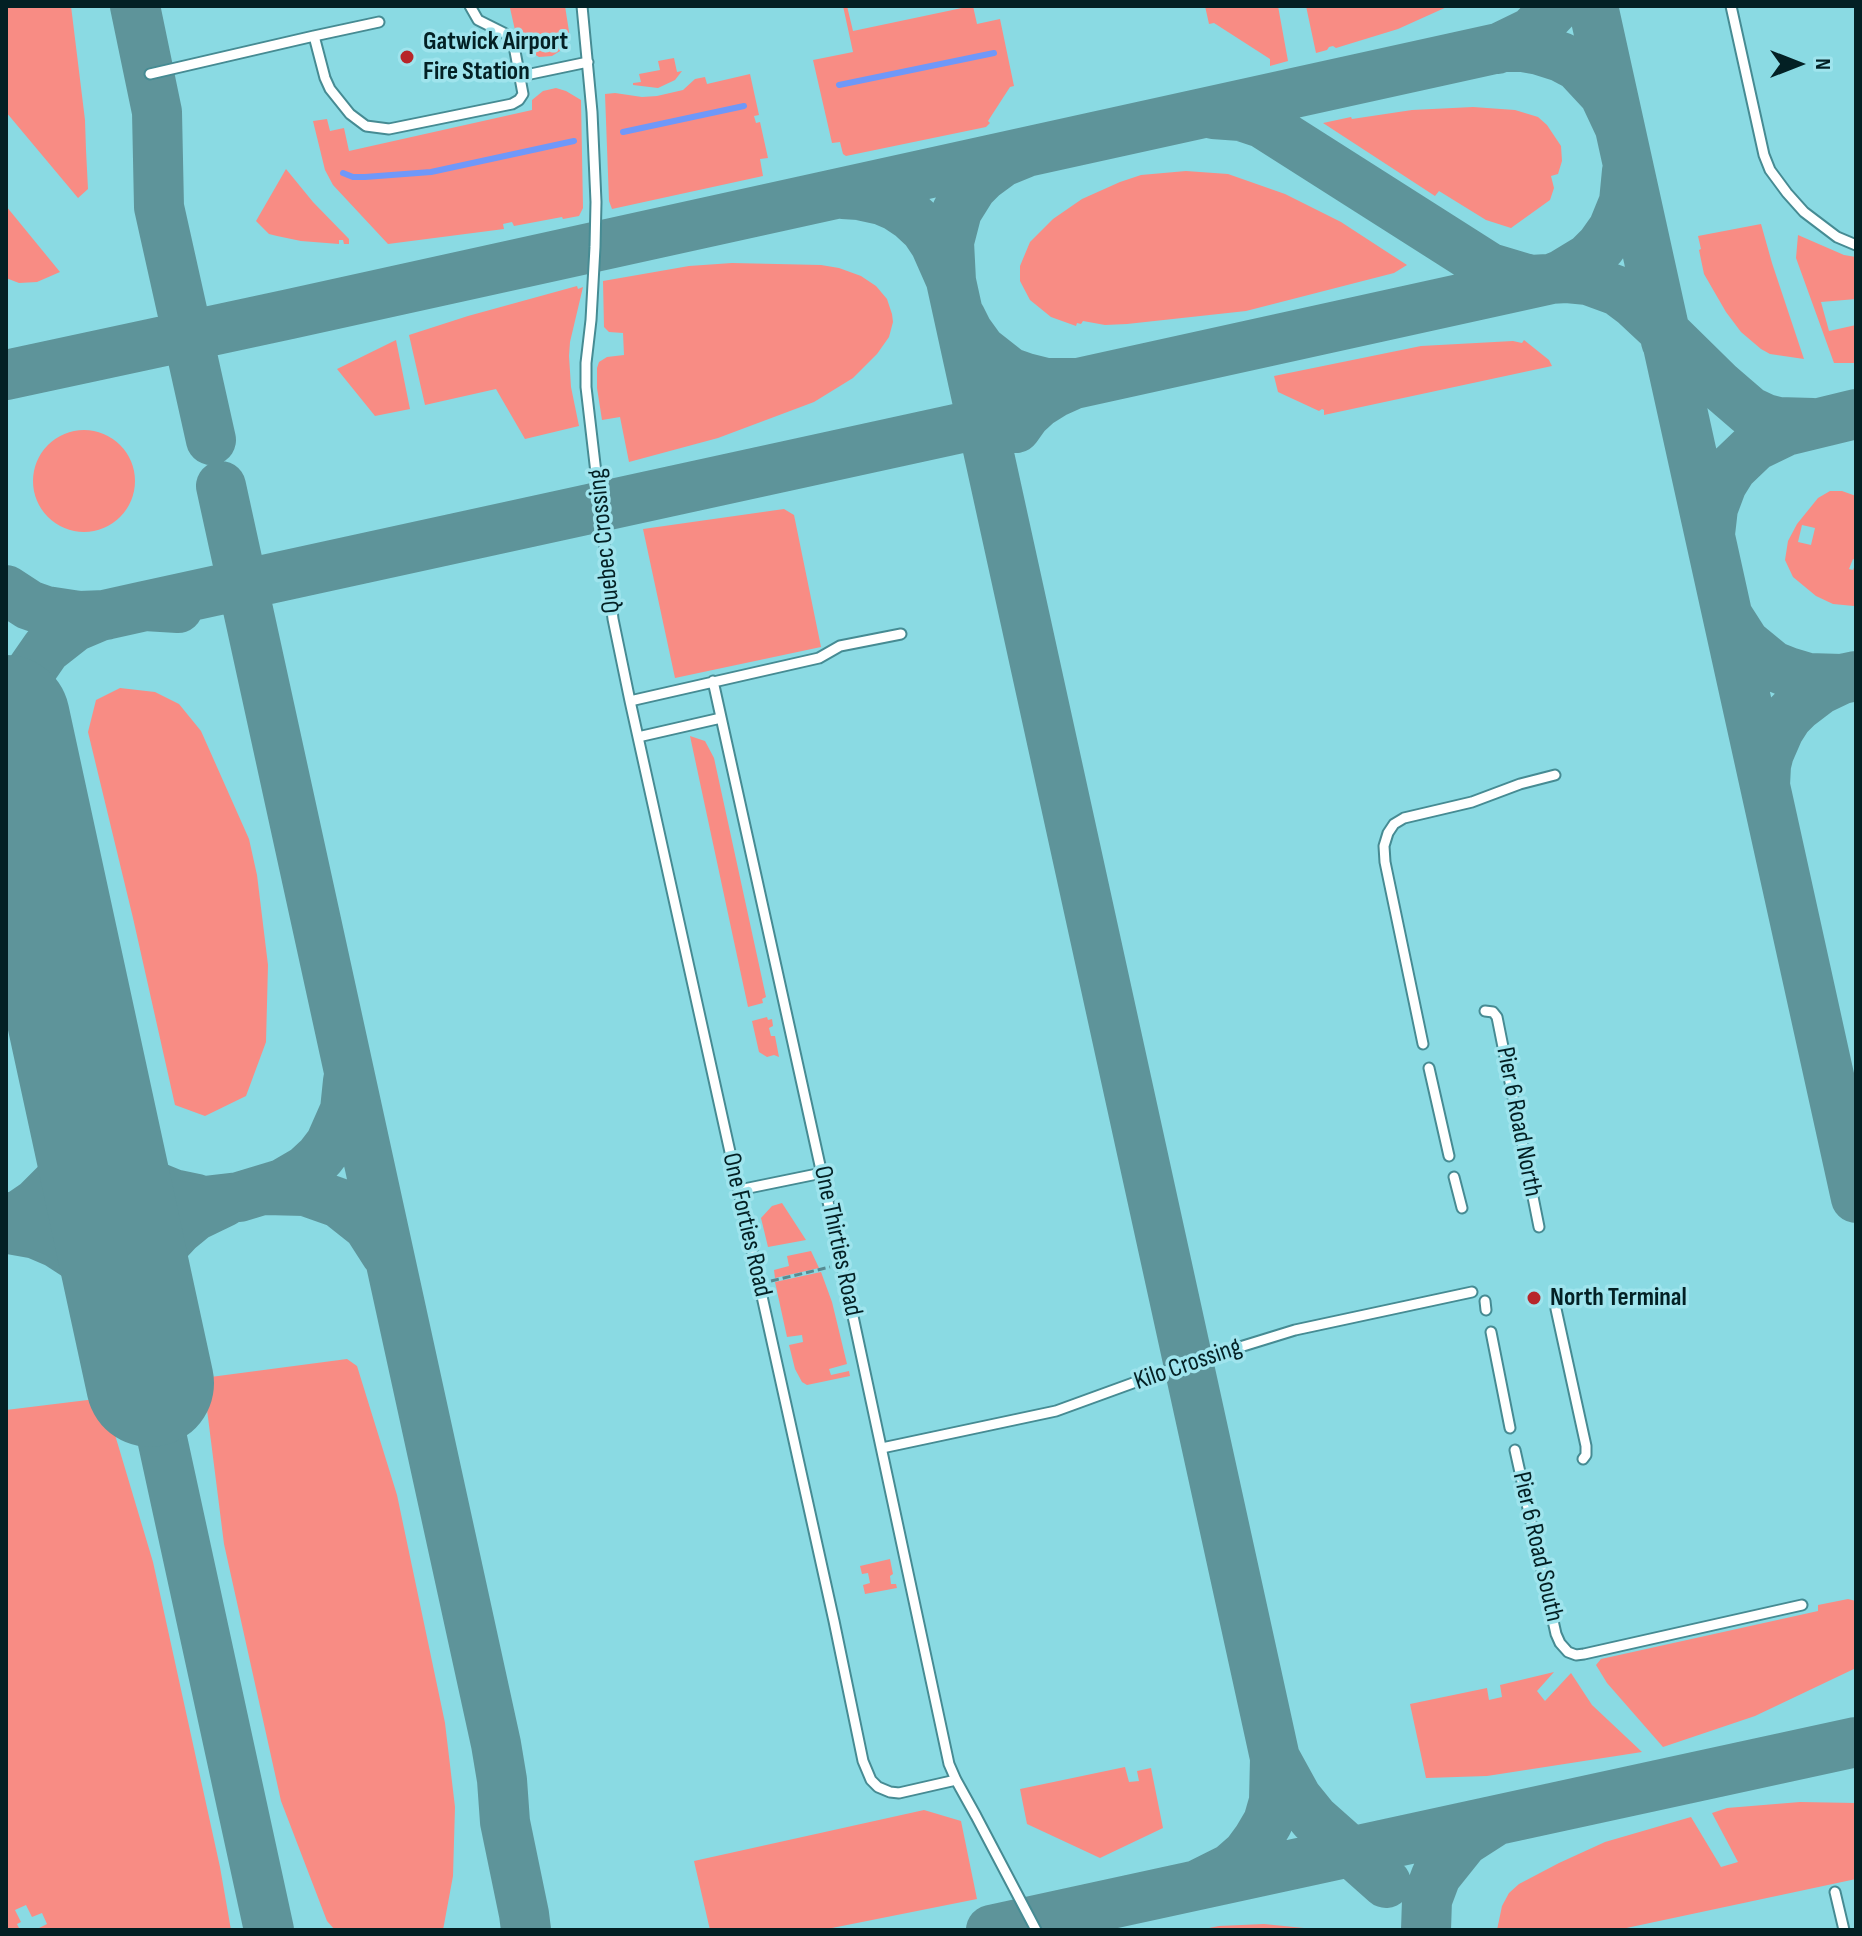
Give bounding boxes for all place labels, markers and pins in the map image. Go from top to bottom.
place label: Gatwick Airport Fire Station [423,26,568,88]
marker: Gatwick Airport Fire Station [398,48,416,66]
place label: North Terminal [1550,1282,1687,1314]
marker: North Terminal [1525,1289,1543,1307]

